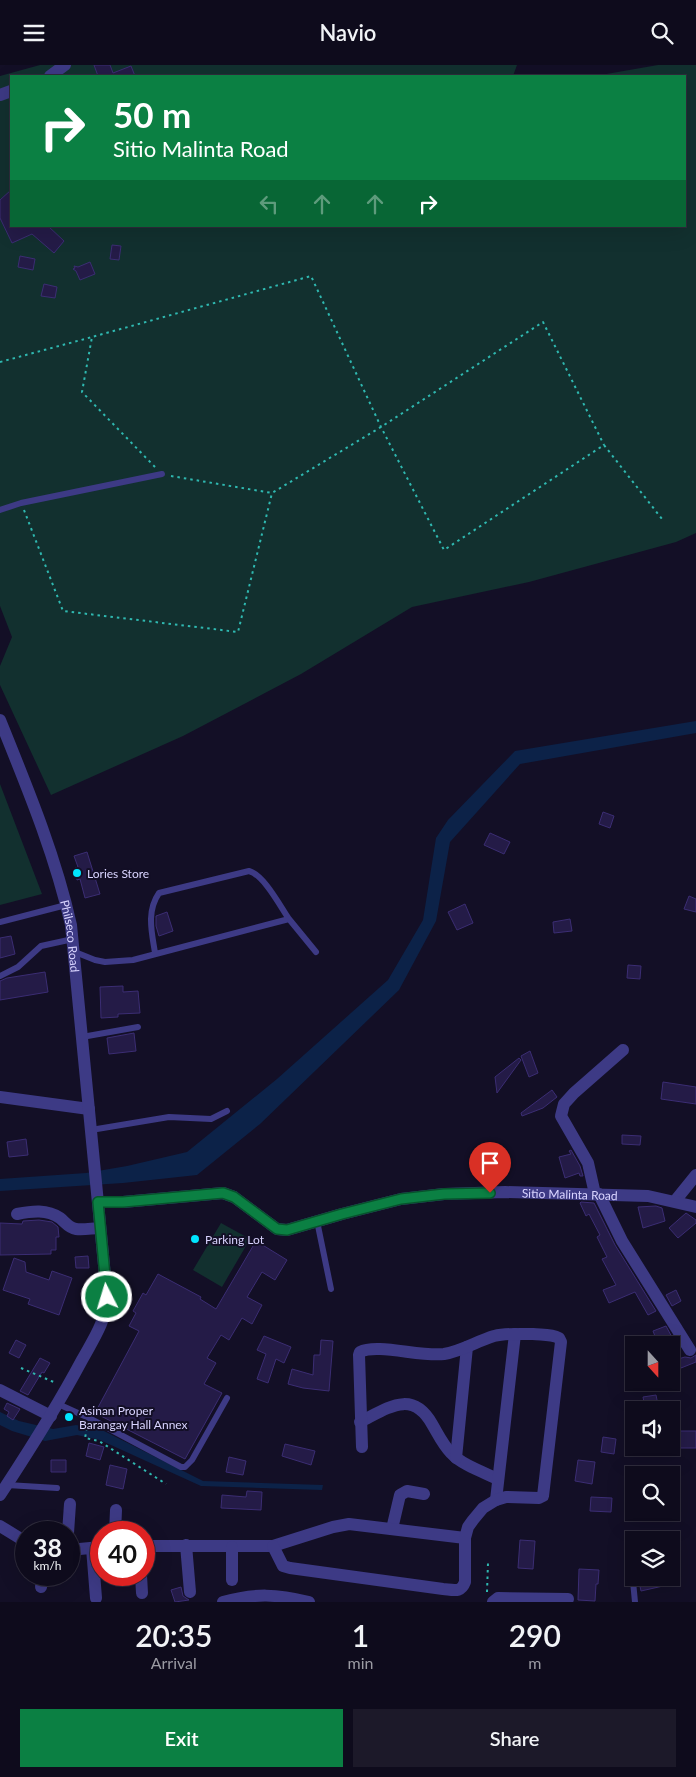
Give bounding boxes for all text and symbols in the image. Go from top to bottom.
icon: menu [20,19,48,47]
text: Navio [320,19,376,46]
icon: search [648,19,676,47]
text: 50 m [113,93,191,135]
icon: right [30,95,95,160]
text: Sitio Malinta Road [113,135,289,162]
icon: left [255,190,283,218]
icon: ahead [308,190,336,218]
icon: ahead [361,190,389,218]
icon: right [414,190,442,218]
place label: Lories Store [87,866,149,881]
marker: Lories Store [71,867,83,879]
street label: Philseco Road [58,898,83,973]
pin [469,1142,511,1193]
icon: arrive [476,1149,504,1177]
street label: Sitio Malinta Road [522,1185,618,1203]
place label: Parking Lot [205,1232,265,1247]
marker: Parking Lot [189,1233,201,1245]
position arrow [80,1270,132,1322]
north arrow [625,1336,680,1391]
map controls [625,1336,680,1586]
button: sound [625,1401,680,1456]
place label: Asinan Proper Barangay Hall Annex [79,1403,188,1432]
marker: Asinan Proper Barangay Hall Annex [63,1411,75,1423]
button: search [625,1466,680,1521]
speed limit sign: 40 [90,1521,155,1586]
button: layers [625,1531,680,1586]
text: 38 [33,1532,62,1562]
text: km/h [33,1558,62,1573]
text: 20:35 [135,1617,212,1653]
text: 1 [352,1617,369,1653]
text: 290 [509,1617,561,1653]
text: Arrival [151,1653,197,1672]
text: min [348,1653,373,1672]
text: m [528,1653,541,1672]
button: Exit [20,1709,343,1767]
button: Share [353,1709,676,1767]

